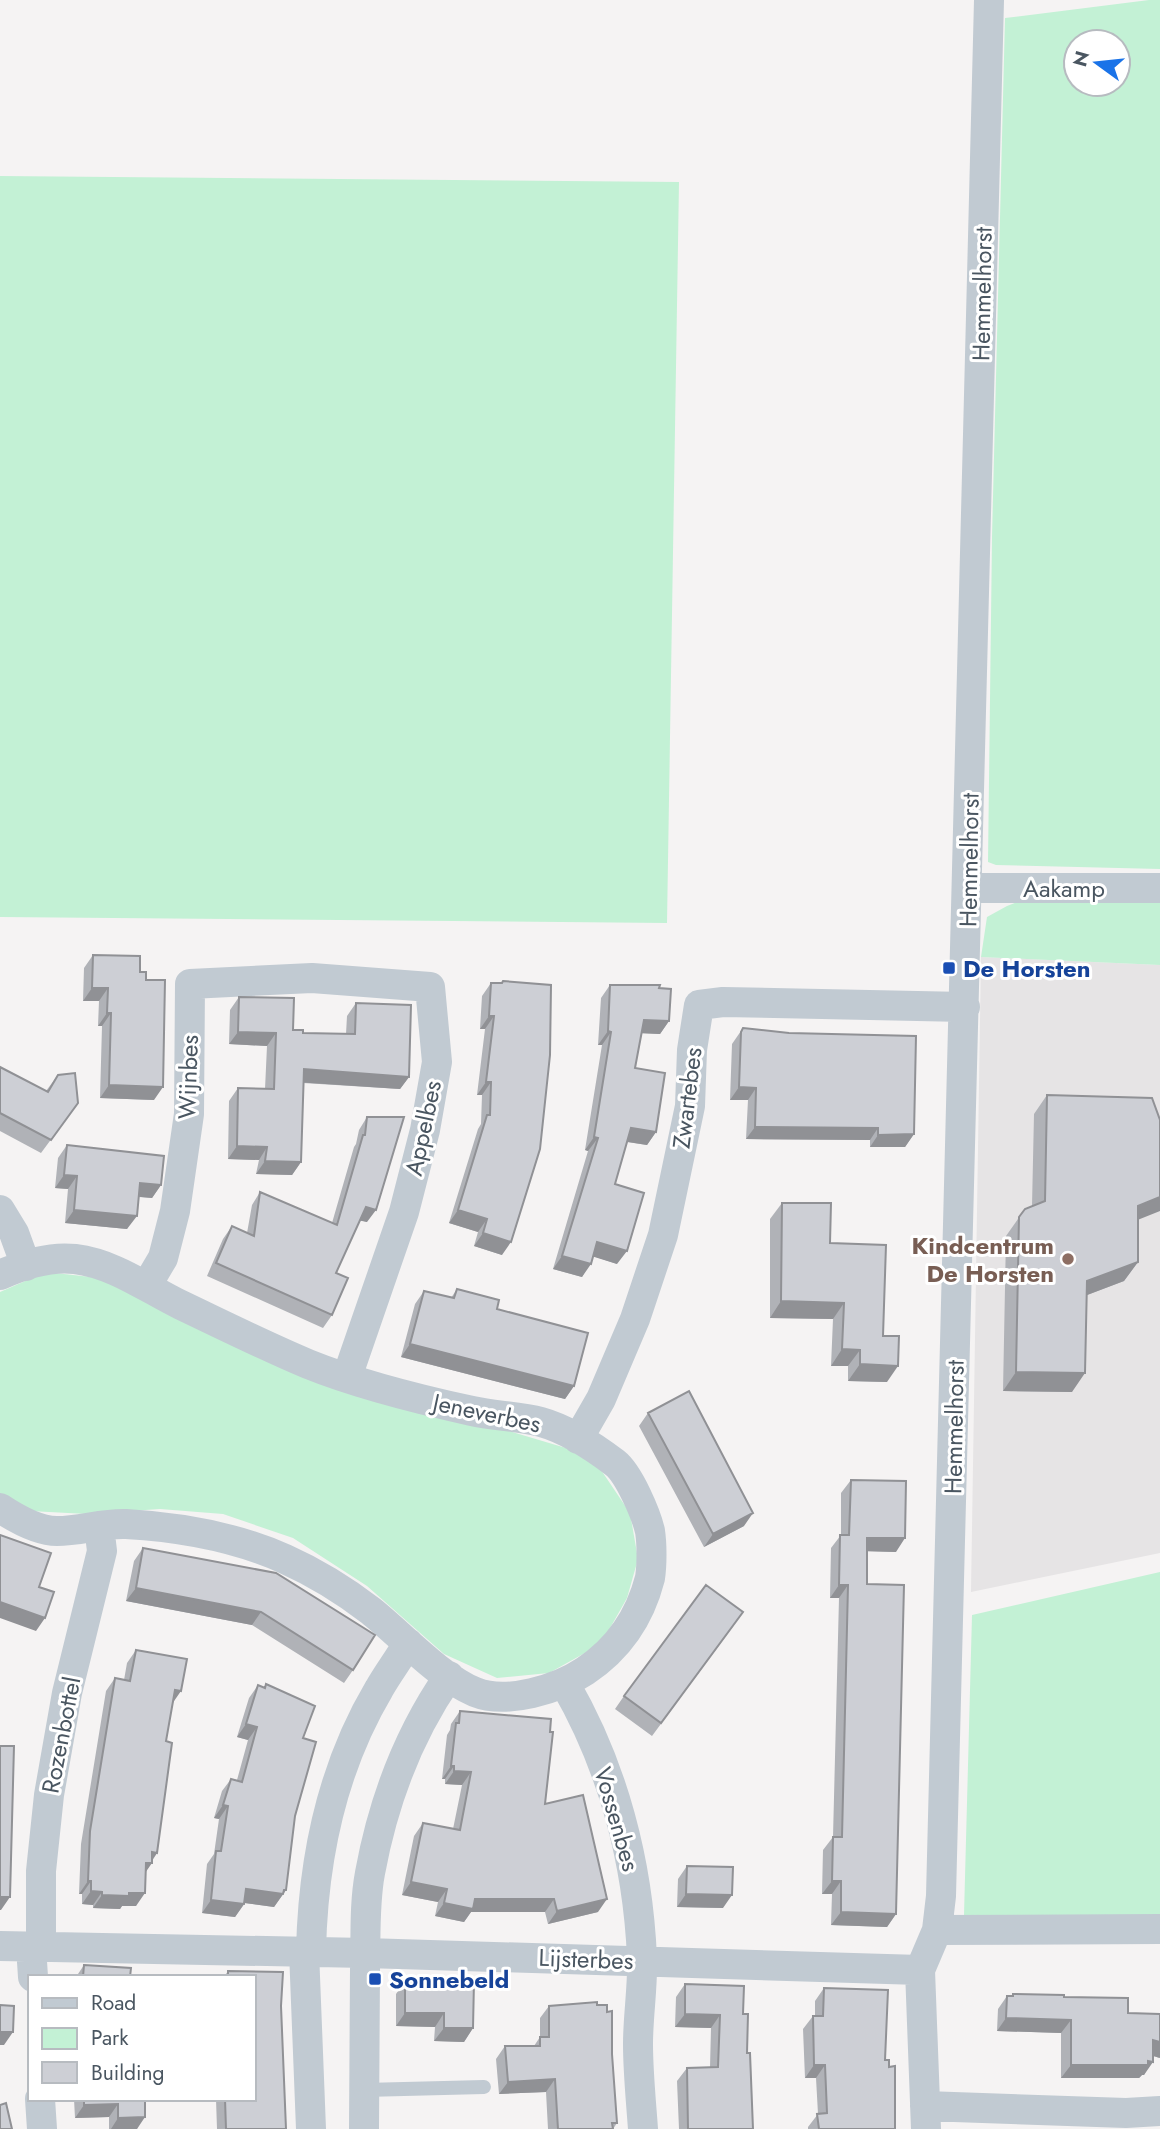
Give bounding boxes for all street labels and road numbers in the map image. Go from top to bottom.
street label: Hemmelhorst [963,226,1001,361]
street label: Hemmelhorst [950,792,988,927]
street label: Aakamp [1023,871,1105,906]
street label: Wijnbes [169,1034,207,1120]
street label: Zwartebes [663,1045,711,1151]
street label: Appelbes [396,1077,450,1179]
street label: Hemmelhorst [935,1359,973,1494]
street label: Jeneverbes [427,1384,544,1441]
street label: Rozenbottel [33,1674,89,1796]
street label: Vossenbes [585,1763,649,1875]
street label: Lijsterbes [538,1940,634,1978]

